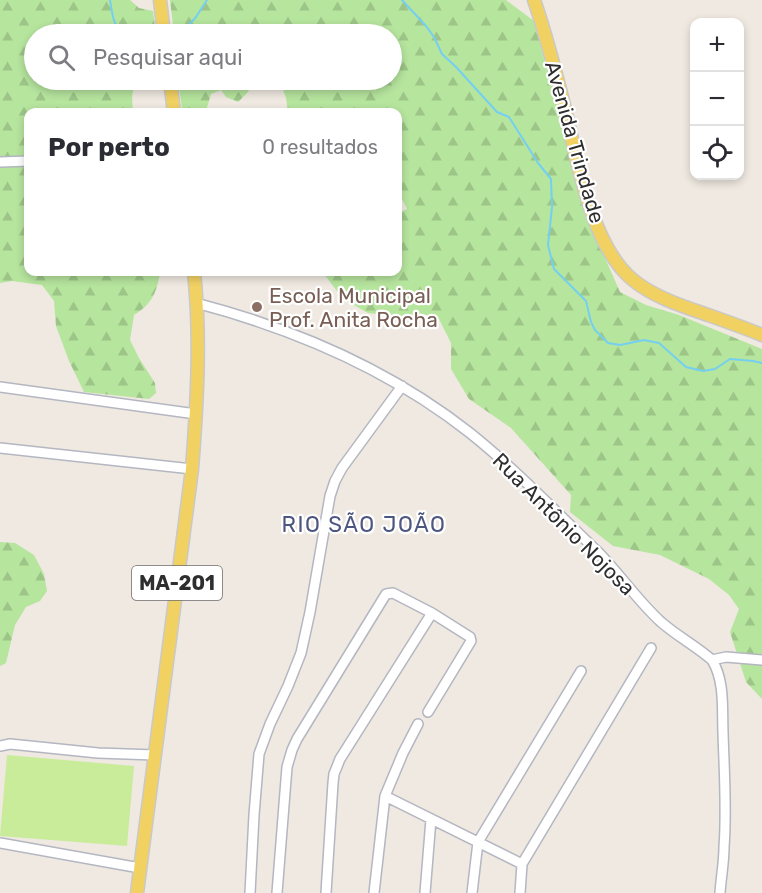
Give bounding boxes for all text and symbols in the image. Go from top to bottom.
map controls [690,18,744,180]
button: + [690,18,744,72]
search box [24,24,402,90]
icon: search [45,41,78,74]
text: Pesquisar aqui [93,44,243,71]
street label: Avenida Trindade [540,58,610,226]
button: − [690,72,744,126]
button: locate [690,126,744,180]
text: Por perto [48,132,170,163]
text: 0 resultados [262,135,378,159]
place label: Escola Municipal Prof. Anita Rocha [269,283,438,332]
marker: Escola Municipal Prof. Anita Rocha [250,300,264,314]
street label: Rua Antônio Nojosa [488,448,640,600]
district label: RIO SÃO JOÃO [282,511,446,538]
road number: MA-201 [132,566,222,600]

